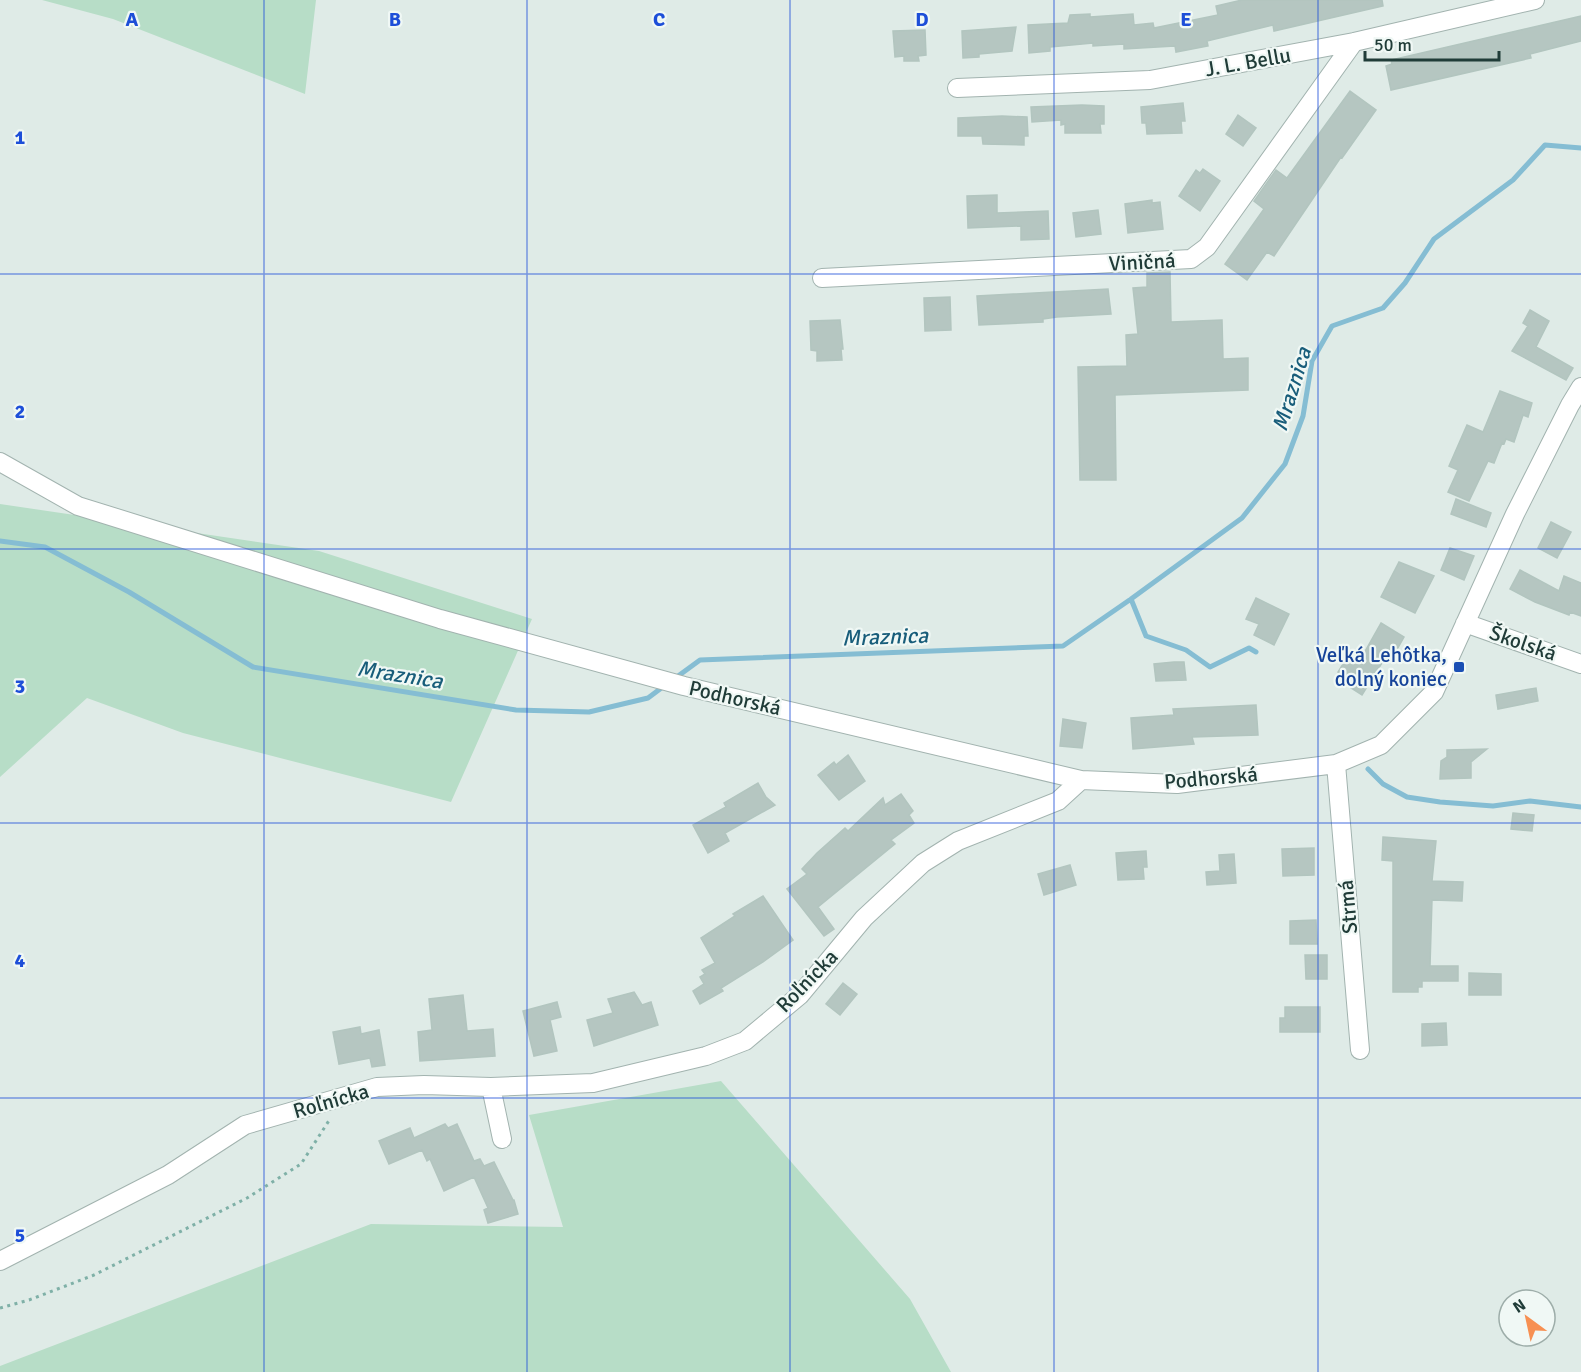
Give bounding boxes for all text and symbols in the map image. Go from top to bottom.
text: A [126,7,139,32]
text: B [389,7,401,32]
text: C [653,7,665,32]
text: D [915,7,929,32]
text: E [1180,7,1192,32]
scale bar [1365,24,1498,62]
text: 50 m [1374,34,1412,56]
street label: J. L. Bellu [1203,42,1293,82]
text: 1 [15,125,26,150]
street label: Viničná [1108,247,1176,277]
water label: Mraznica [1266,343,1317,434]
text: 2 [15,399,25,424]
street label: Školská [1486,619,1560,667]
water label: Mraznica [841,621,929,651]
place label: Veľká Lehôtka, dolný koniec [1316,642,1447,692]
water label: Mraznica [355,654,445,695]
marker: Veľká Lehôtka, dolný koniec [1452,660,1466,674]
text: 3 [15,674,25,699]
street label: Podhorská [686,675,784,721]
street label: Podhorská [1163,761,1259,795]
street label: Strmá [1333,879,1363,935]
street label: Roľnícka [771,944,843,1018]
text: 4 [15,948,26,973]
street label: Roľnícka [290,1078,372,1124]
text: 5 [15,1223,25,1248]
north arrow [1497,1288,1557,1348]
text: N [1509,1295,1529,1318]

